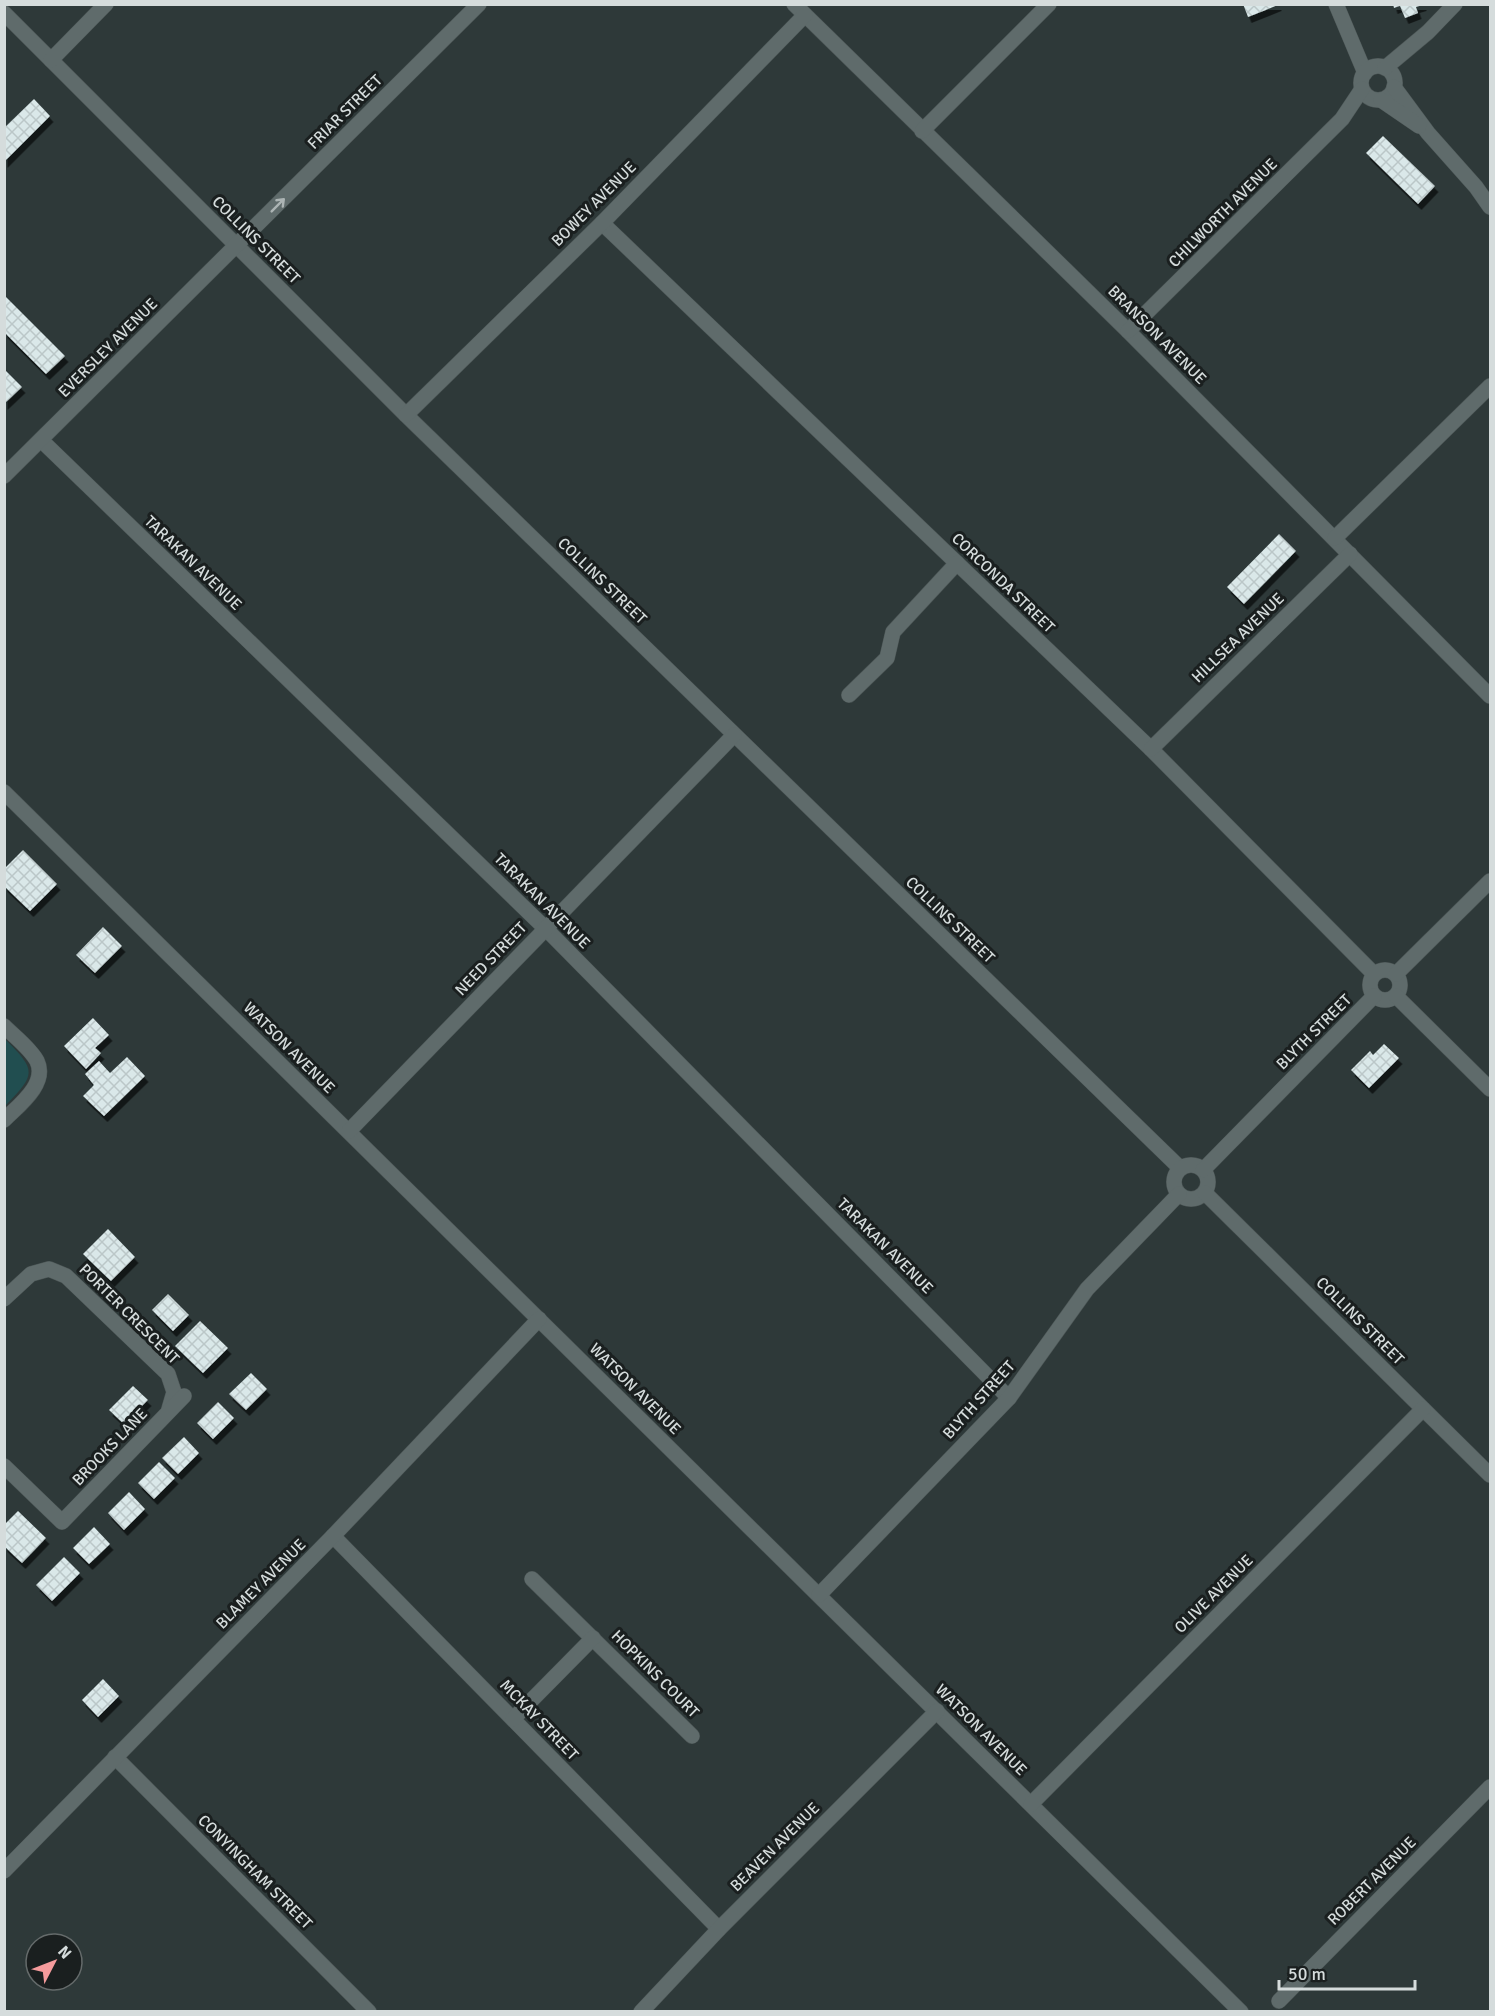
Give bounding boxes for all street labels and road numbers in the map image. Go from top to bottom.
street label: FRIAR STREET [303,70,387,154]
street label: CHILWORTH AVENUE [1164,154,1282,272]
street label: BOWEY AVENUE [547,157,641,251]
street label: COLLINS STREET [208,192,304,288]
street label: BRANSON AVENUE [1103,281,1211,389]
street label: EVERSLEY AVENUE [54,294,162,402]
street label: TARAKAN AVENUE [140,511,246,615]
street label: CORCONDA STREET [947,529,1059,637]
street label: COLLINS STREET [553,533,651,629]
street label: HILLSEA AVENUE [1188,589,1288,687]
street label: TARAKAN AVENUE [490,849,594,953]
street label: COLLINS STREET [901,872,999,968]
street label: NEED STREET [451,918,531,1000]
street label: BLYTH STREET [1272,990,1356,1074]
street label: WATSON AVENUE [239,998,339,1098]
street label: TARAKAN AVENUE [833,1194,937,1298]
street label: PORTER CRESCENT [75,1260,183,1368]
street label: COLLINS STREET [1312,1273,1408,1369]
street label: WATSON AVENUE [585,1339,685,1439]
street label: BLYTH STREET [939,1357,1019,1443]
street label: BROOKS LANE [68,1404,152,1490]
street label: BLAMEY AVENUE [212,1535,310,1633]
street label: OLIVE AVENUE [1170,1550,1258,1638]
street label: HOPKINS COURT [607,1626,703,1722]
street label: MCKAY STREET [495,1675,583,1765]
street label: WATSON AVENUE [931,1680,1031,1780]
street label: BEAVEN AVENUE [726,1798,824,1896]
street label: CONYINGHAM STREET [194,1811,317,1934]
street label: ROBERT AVENUE [1323,1832,1421,1930]

